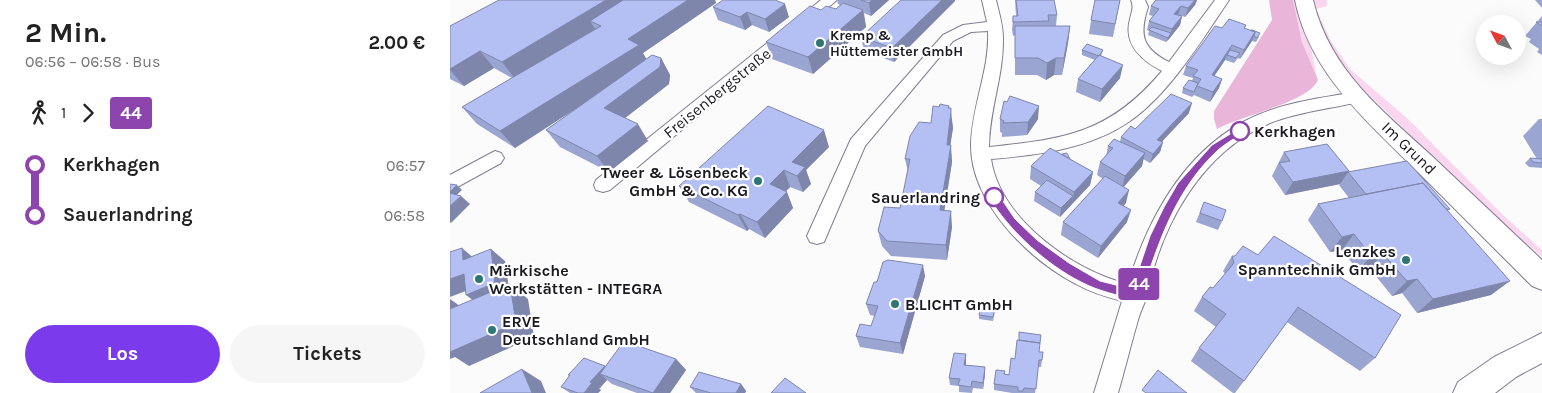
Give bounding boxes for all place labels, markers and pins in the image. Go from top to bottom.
place label: Kremp & Hüttemeister GmbH [830,27,963,60]
marker: Kremp & Hüttemeister GmbH [814,37,826,49]
marker: Kerkhagen [1230,121,1250,141]
place label: Kerkhagen [1254,122,1336,141]
place label: Tweer & Lösenbeck GmbH & Co. KG [601,163,749,200]
marker: Tweer & Lösenbeck GmbH & Co. KG [752,175,764,187]
marker: Sauerlandring [984,187,1004,207]
place label: Sauerlandring [871,188,980,207]
place label: Lenzkes Spanntechnik GmbH [1238,242,1396,279]
marker: Lenzkes Spanntechnik GmbH [1400,254,1412,266]
place label: Märkische Werkstätten - INTEGRA [489,261,662,298]
marker: Märkische Werkstätten - INTEGRA [473,273,485,285]
place label: B.LICHT GmbH [905,295,1013,314]
marker: B.LICHT GmbH [889,298,901,310]
place label: ERVE Deutschland GmbH [502,312,650,349]
marker: ERVE Deutschland GmbH [486,324,498,336]

